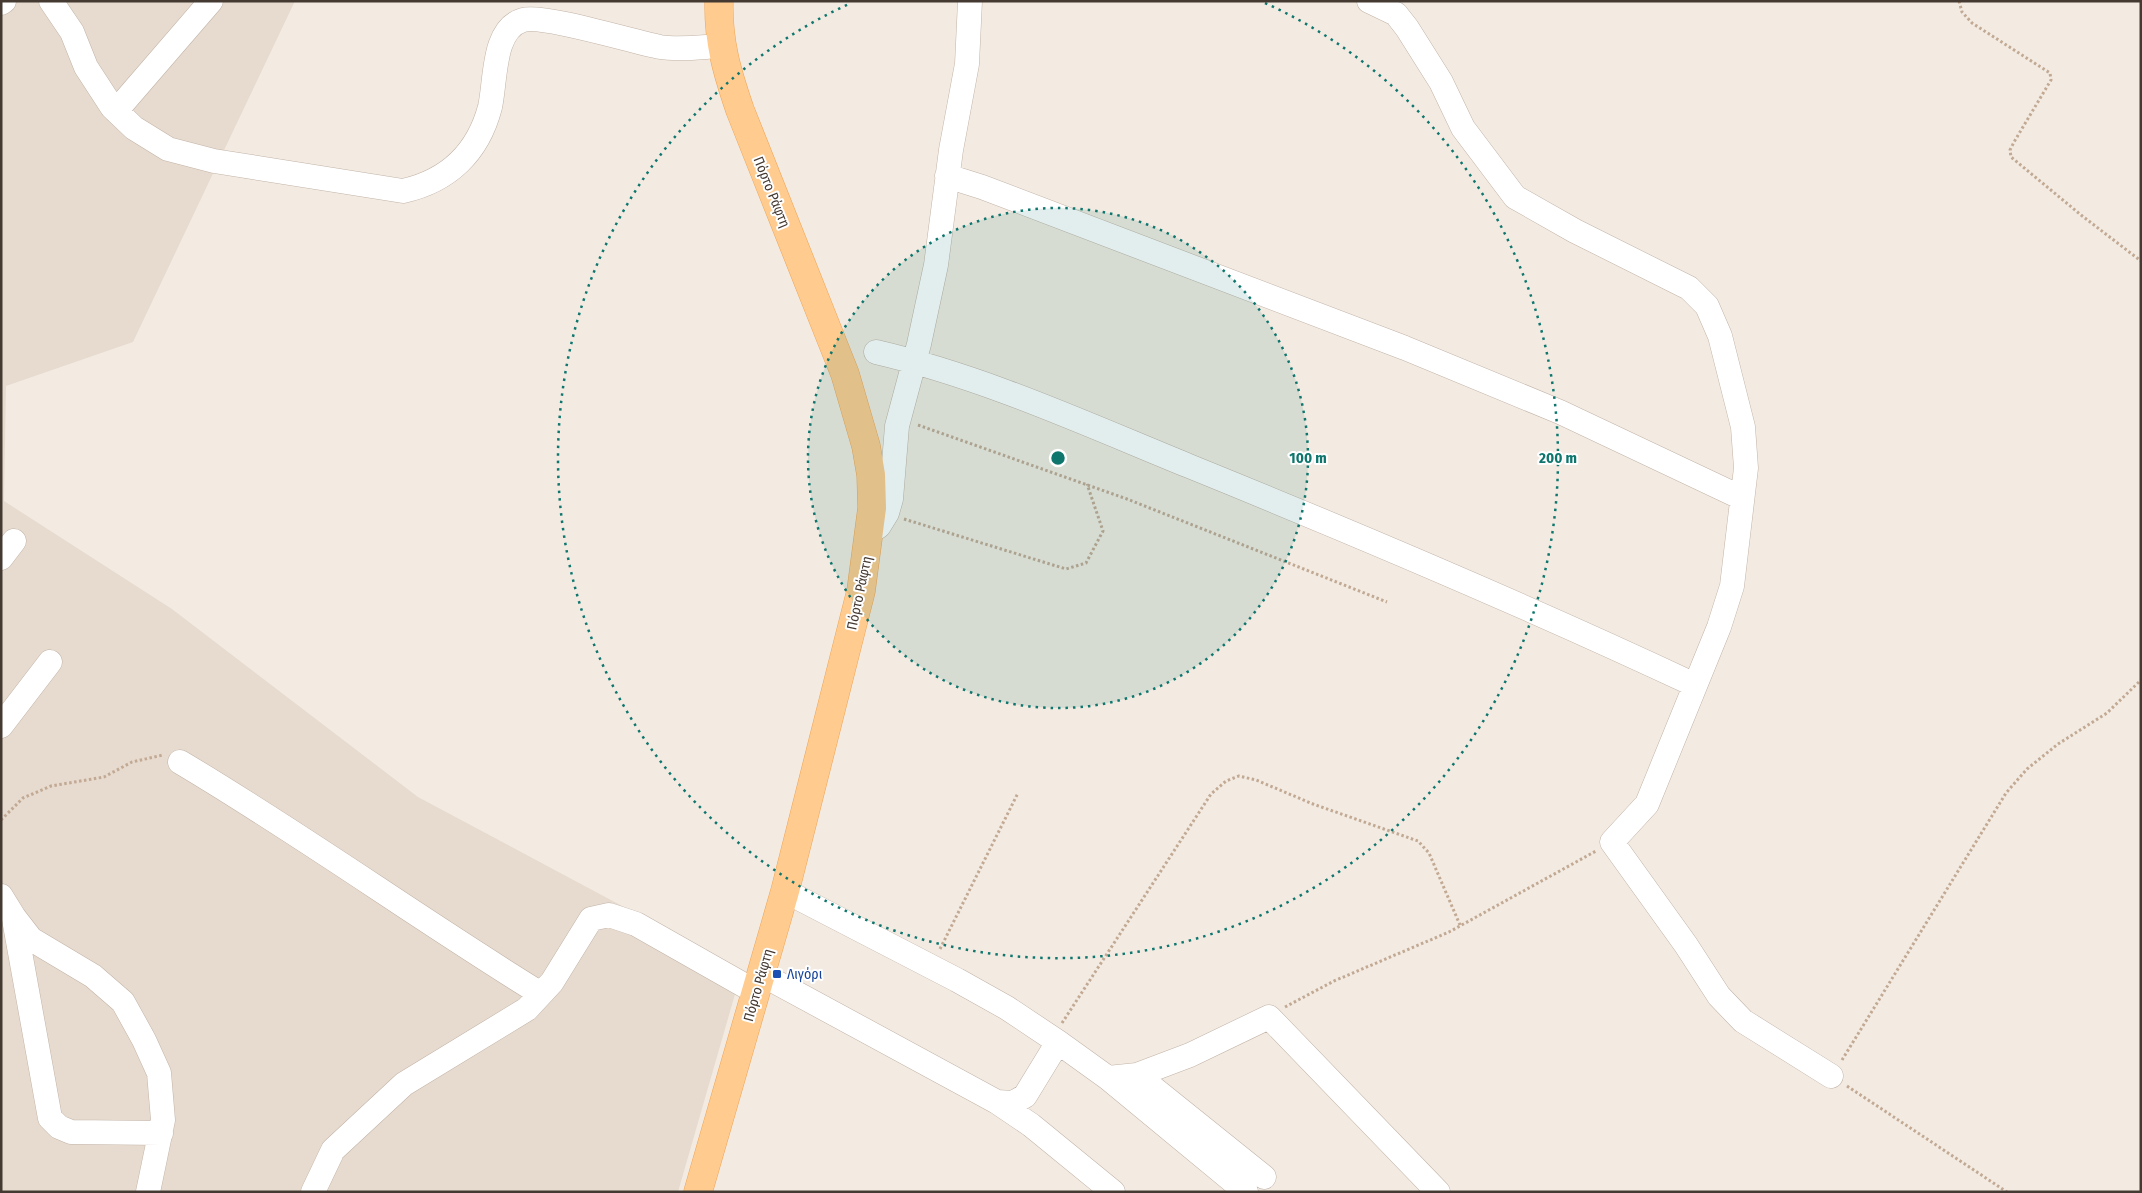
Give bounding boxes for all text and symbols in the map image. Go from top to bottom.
street label: Πόρτο Ράφτη [750,154,793,230]
centre of rings [1049,449,1067,467]
text: 100 m [1289,449,1327,467]
text: 200 m [1538,449,1577,467]
street label: Πόρτο Ράφτη [843,555,876,632]
street label: Πόρτο Ράφτη [740,947,777,1024]
place label: Λιγόρι [787,966,822,983]
marker: Λιγόρι [771,968,783,980]

